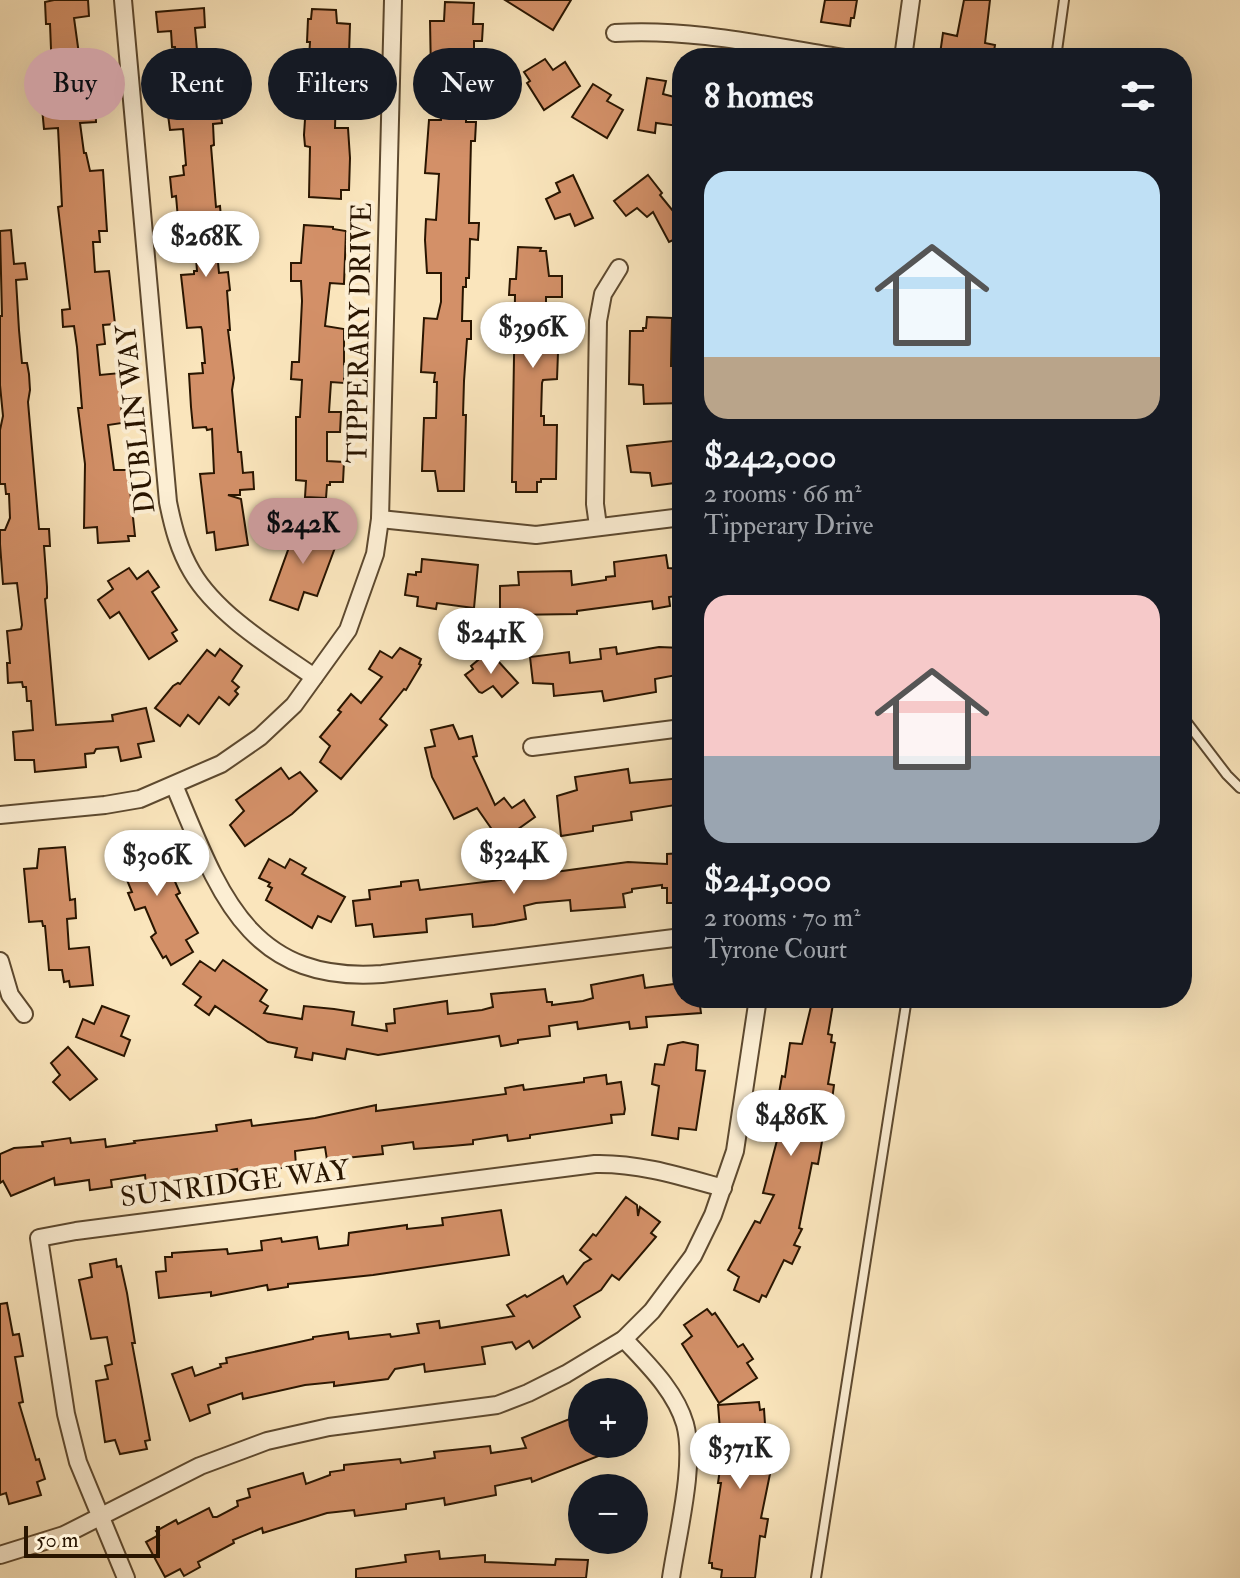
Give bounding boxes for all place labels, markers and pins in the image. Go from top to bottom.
pin: $268K [150,211,262,279]
pin: $396K [477,302,589,370]
pin: $242K [247,498,359,566]
pin: $241K [435,608,547,676]
pin: $324K [458,828,570,896]
pin: $306K [101,830,213,898]
pin: $486K [735,1090,847,1158]
pin: $371K [684,1423,796,1491]

